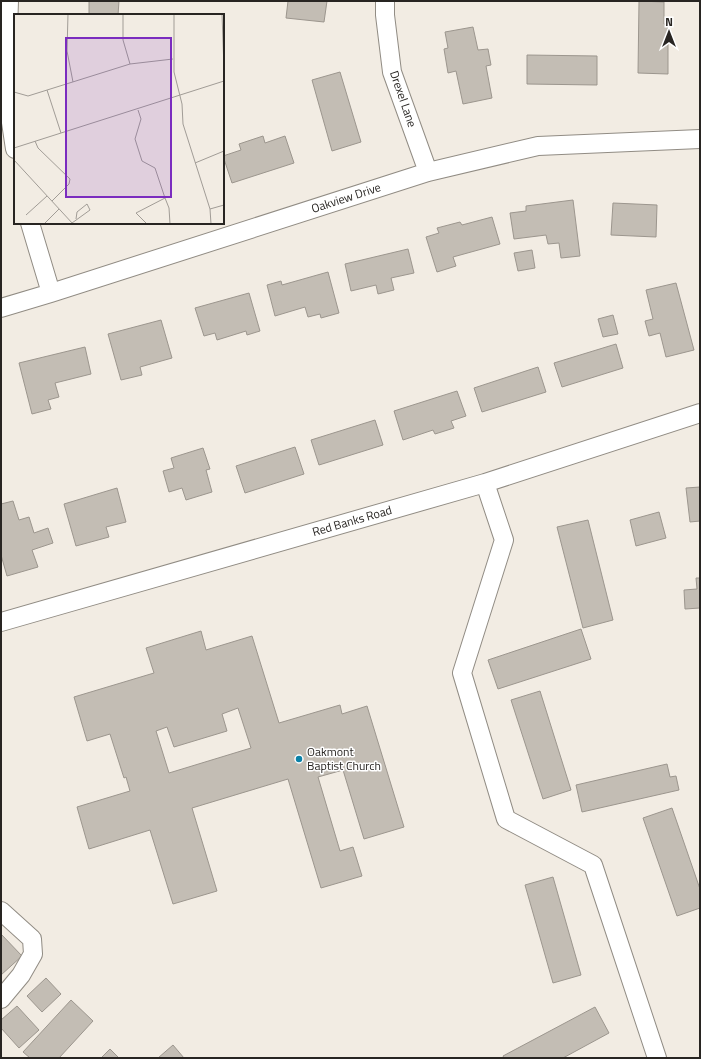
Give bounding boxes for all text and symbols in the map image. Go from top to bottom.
north arrow [649,12,689,52]
inset map [14,14,224,224]
text: N [665,14,673,30]
street label: Drexel Lane [385,68,422,130]
street label: Oakview Drive [309,177,383,218]
street label: Red Banks Road [310,500,394,541]
place label: Oakmont Baptist Church [307,742,381,775]
marker: Oakmont Baptist Church [294,754,304,764]

